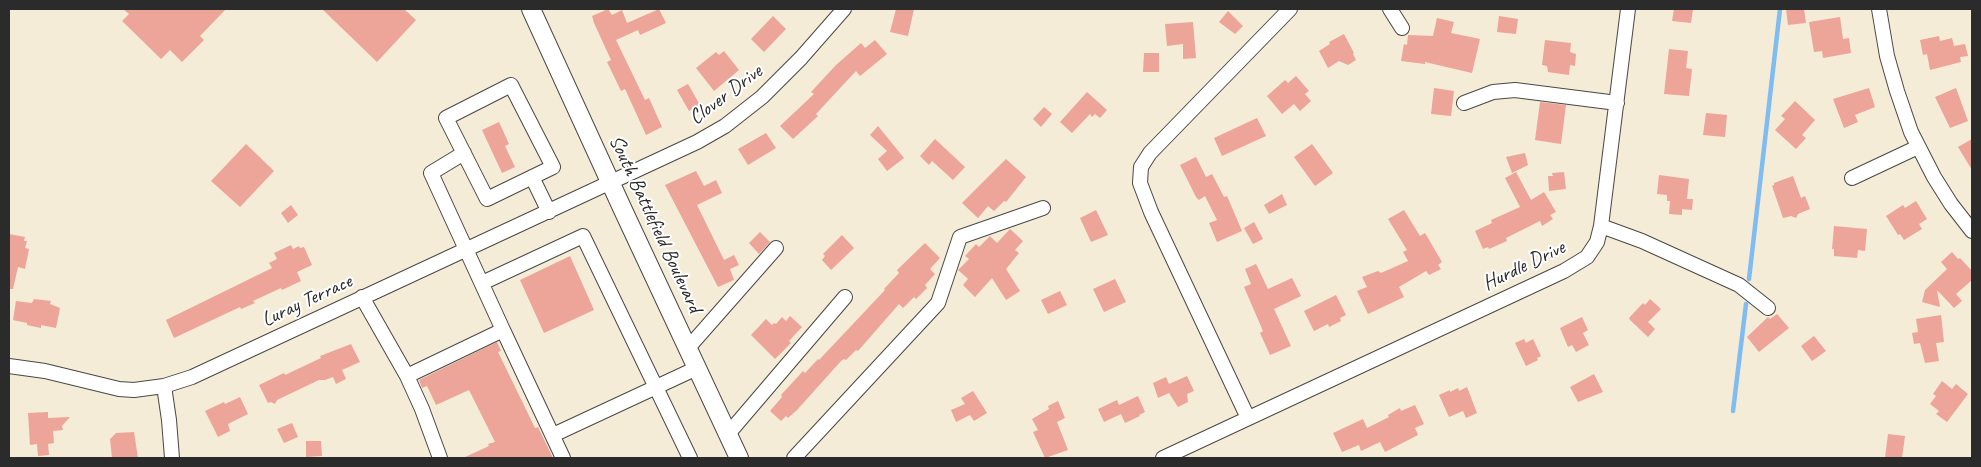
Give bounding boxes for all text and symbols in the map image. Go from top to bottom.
street label: Clover Drive [684,59,768,131]
street label: South Battlefield Boulevard [603,131,707,317]
street label: Hurdle Drive [1479,235,1569,297]
street label: Luray Terrace [258,269,356,333]

